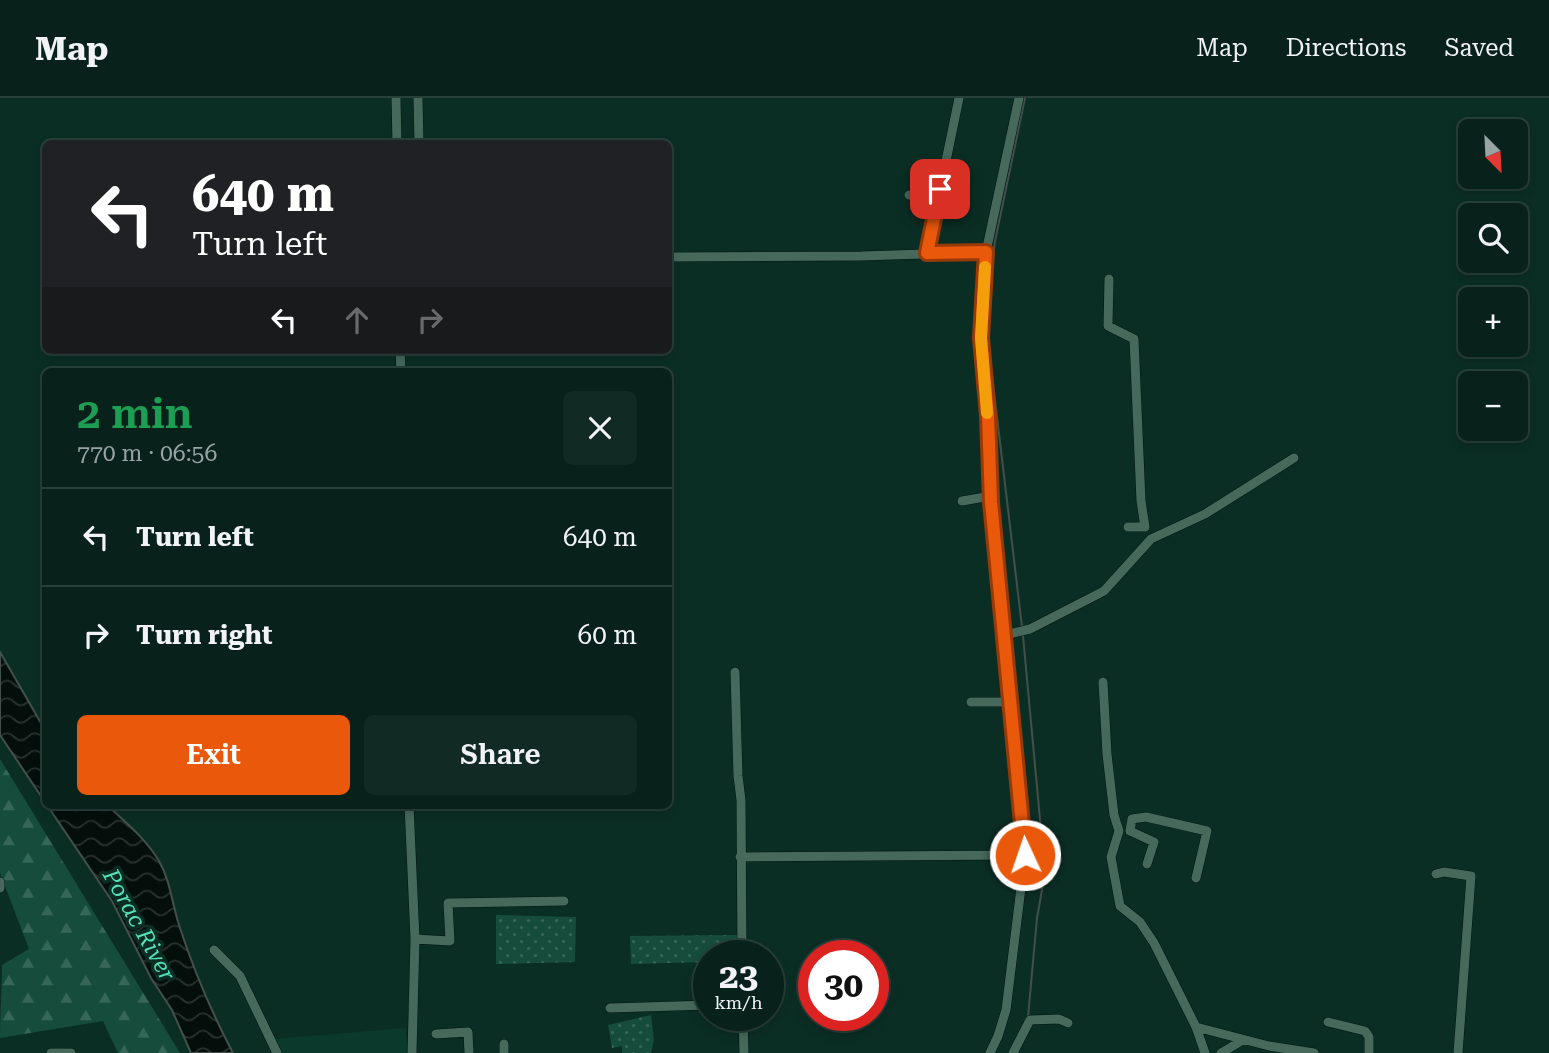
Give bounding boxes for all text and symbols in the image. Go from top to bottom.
text: Map [35,29,109,68]
text: Map [1196,34,1248,62]
text: Directions [1286,34,1406,62]
text: Saved [1444,34,1514,62]
north arrow [1458,119,1528,189]
map controls [1458,119,1528,441]
pin [910,159,970,219]
text: 640 m [192,166,334,223]
icon: left [77,168,168,259]
icon: arrive [921,170,959,208]
button: search [1458,203,1528,273]
text: Turn left [192,225,327,263]
button: + [1458,287,1528,357]
icon: left [265,301,303,339]
icon: ahead [338,301,376,339]
icon: right [411,301,449,339]
button: − [1458,371,1528,441]
text: 2 min [77,389,193,438]
button: close [563,391,637,465]
text: 770 m · 06:56 [77,440,217,467]
icon: left [77,518,115,556]
text: Turn left [136,522,254,552]
text: 640 m [563,522,637,552]
icon: right [77,616,115,654]
text: Turn right [136,620,272,650]
text: 60 m [578,620,637,650]
button: Exit [77,715,350,795]
button: Share [364,715,637,795]
position arrow [988,818,1062,892]
water label: Porac River [97,863,181,986]
speed limit sign: 30 [798,940,889,1031]
text: 23 [719,956,758,997]
text: km/h [714,992,763,1013]

